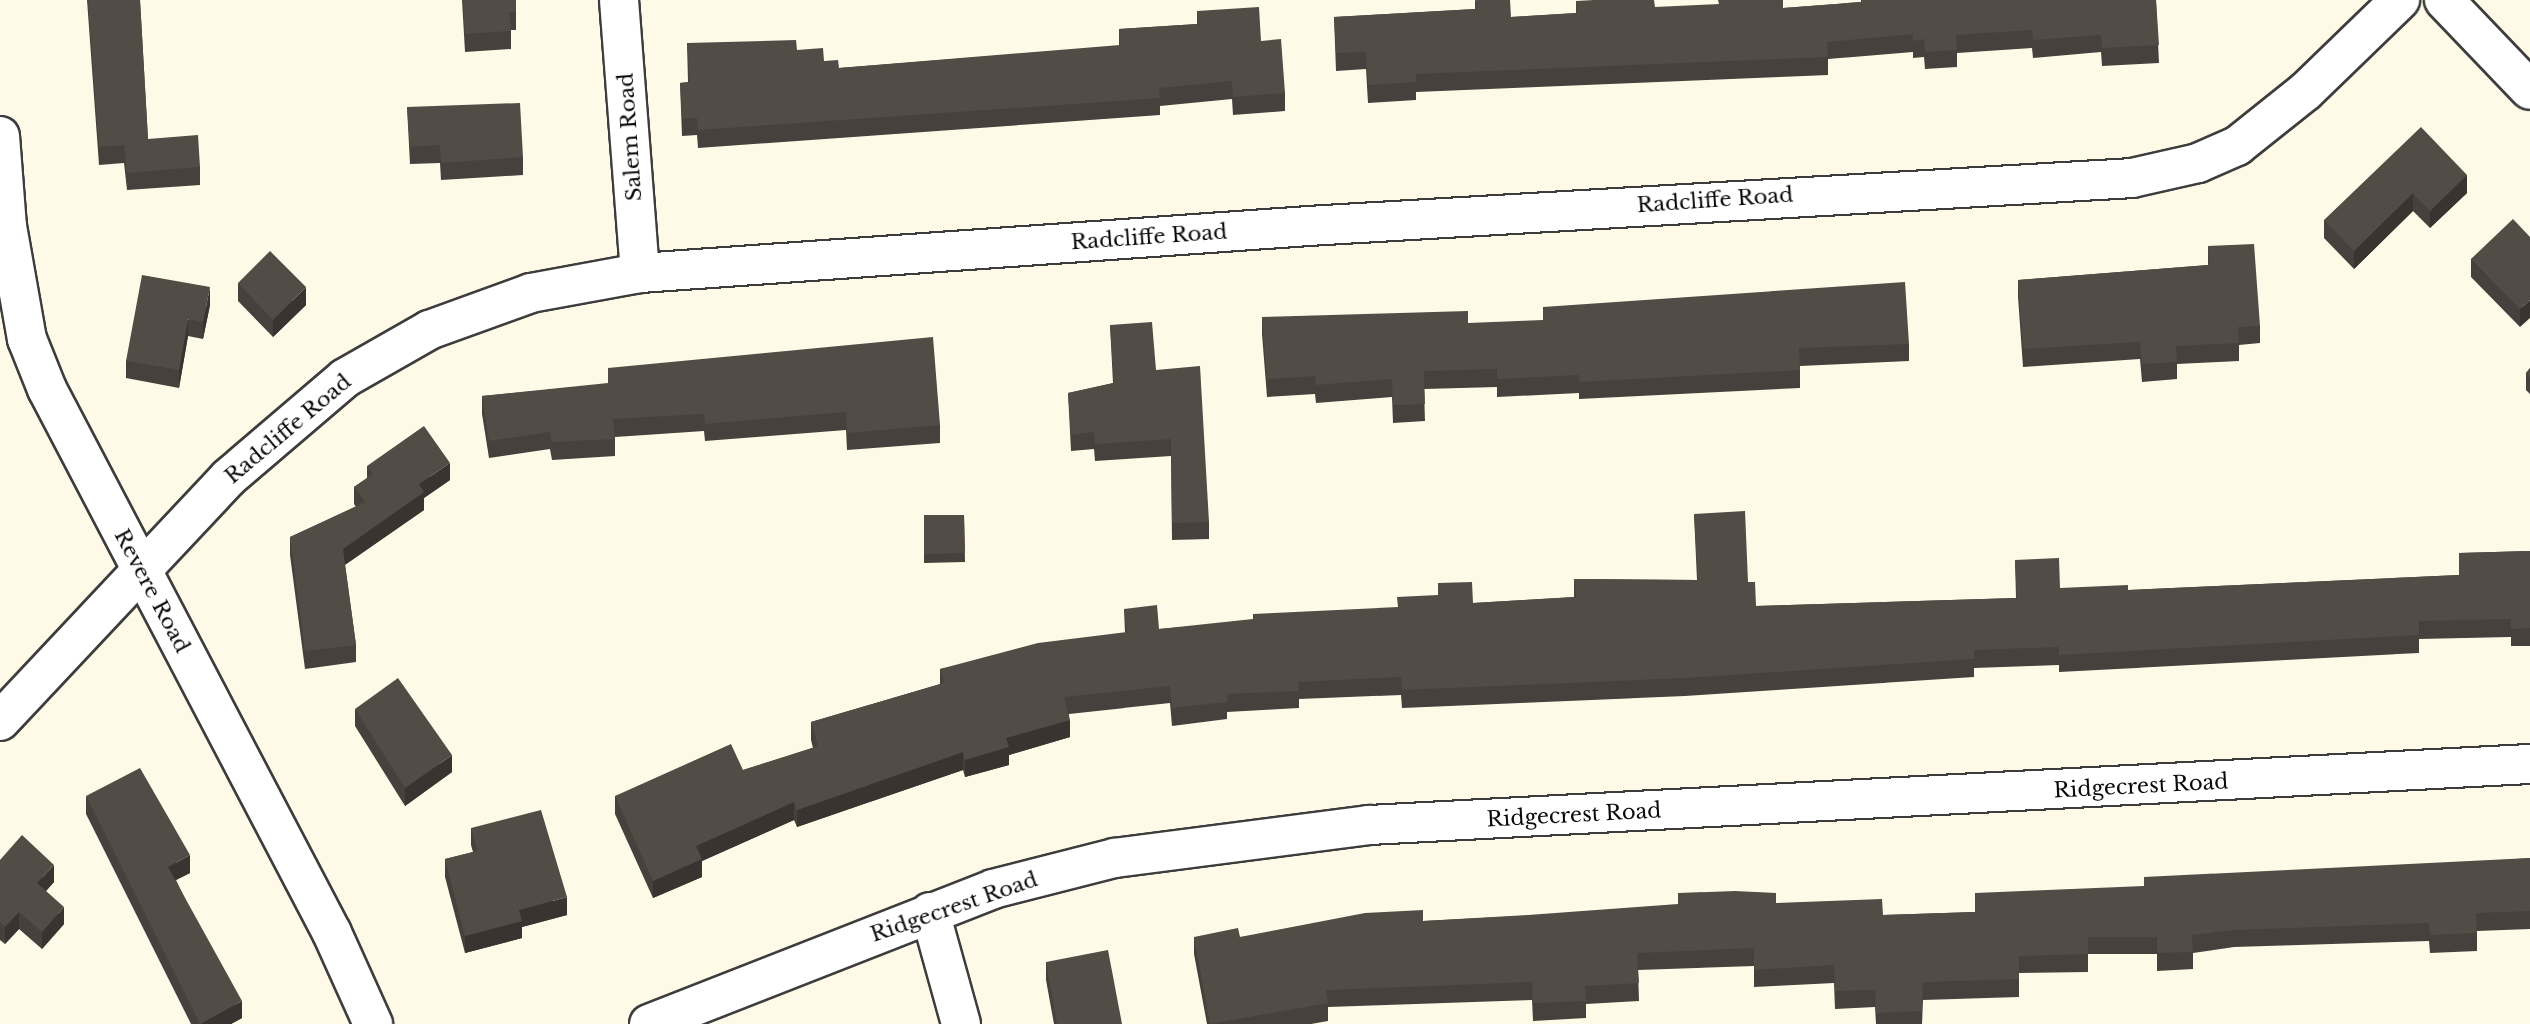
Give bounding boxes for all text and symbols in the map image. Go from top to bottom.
street label: Salem Road [613,72,647,202]
street label: Radcliffe Road [1636,182,1794,218]
street label: Radcliffe Road [1070,219,1228,255]
street label: Radcliffe Road [220,369,356,489]
street label: Revere Road [109,525,195,657]
street label: Ridgecrest Road [2053,769,2229,803]
street label: Ridgecrest Road [1486,798,1662,832]
street label: Ridgecrest Road [867,867,1041,947]

